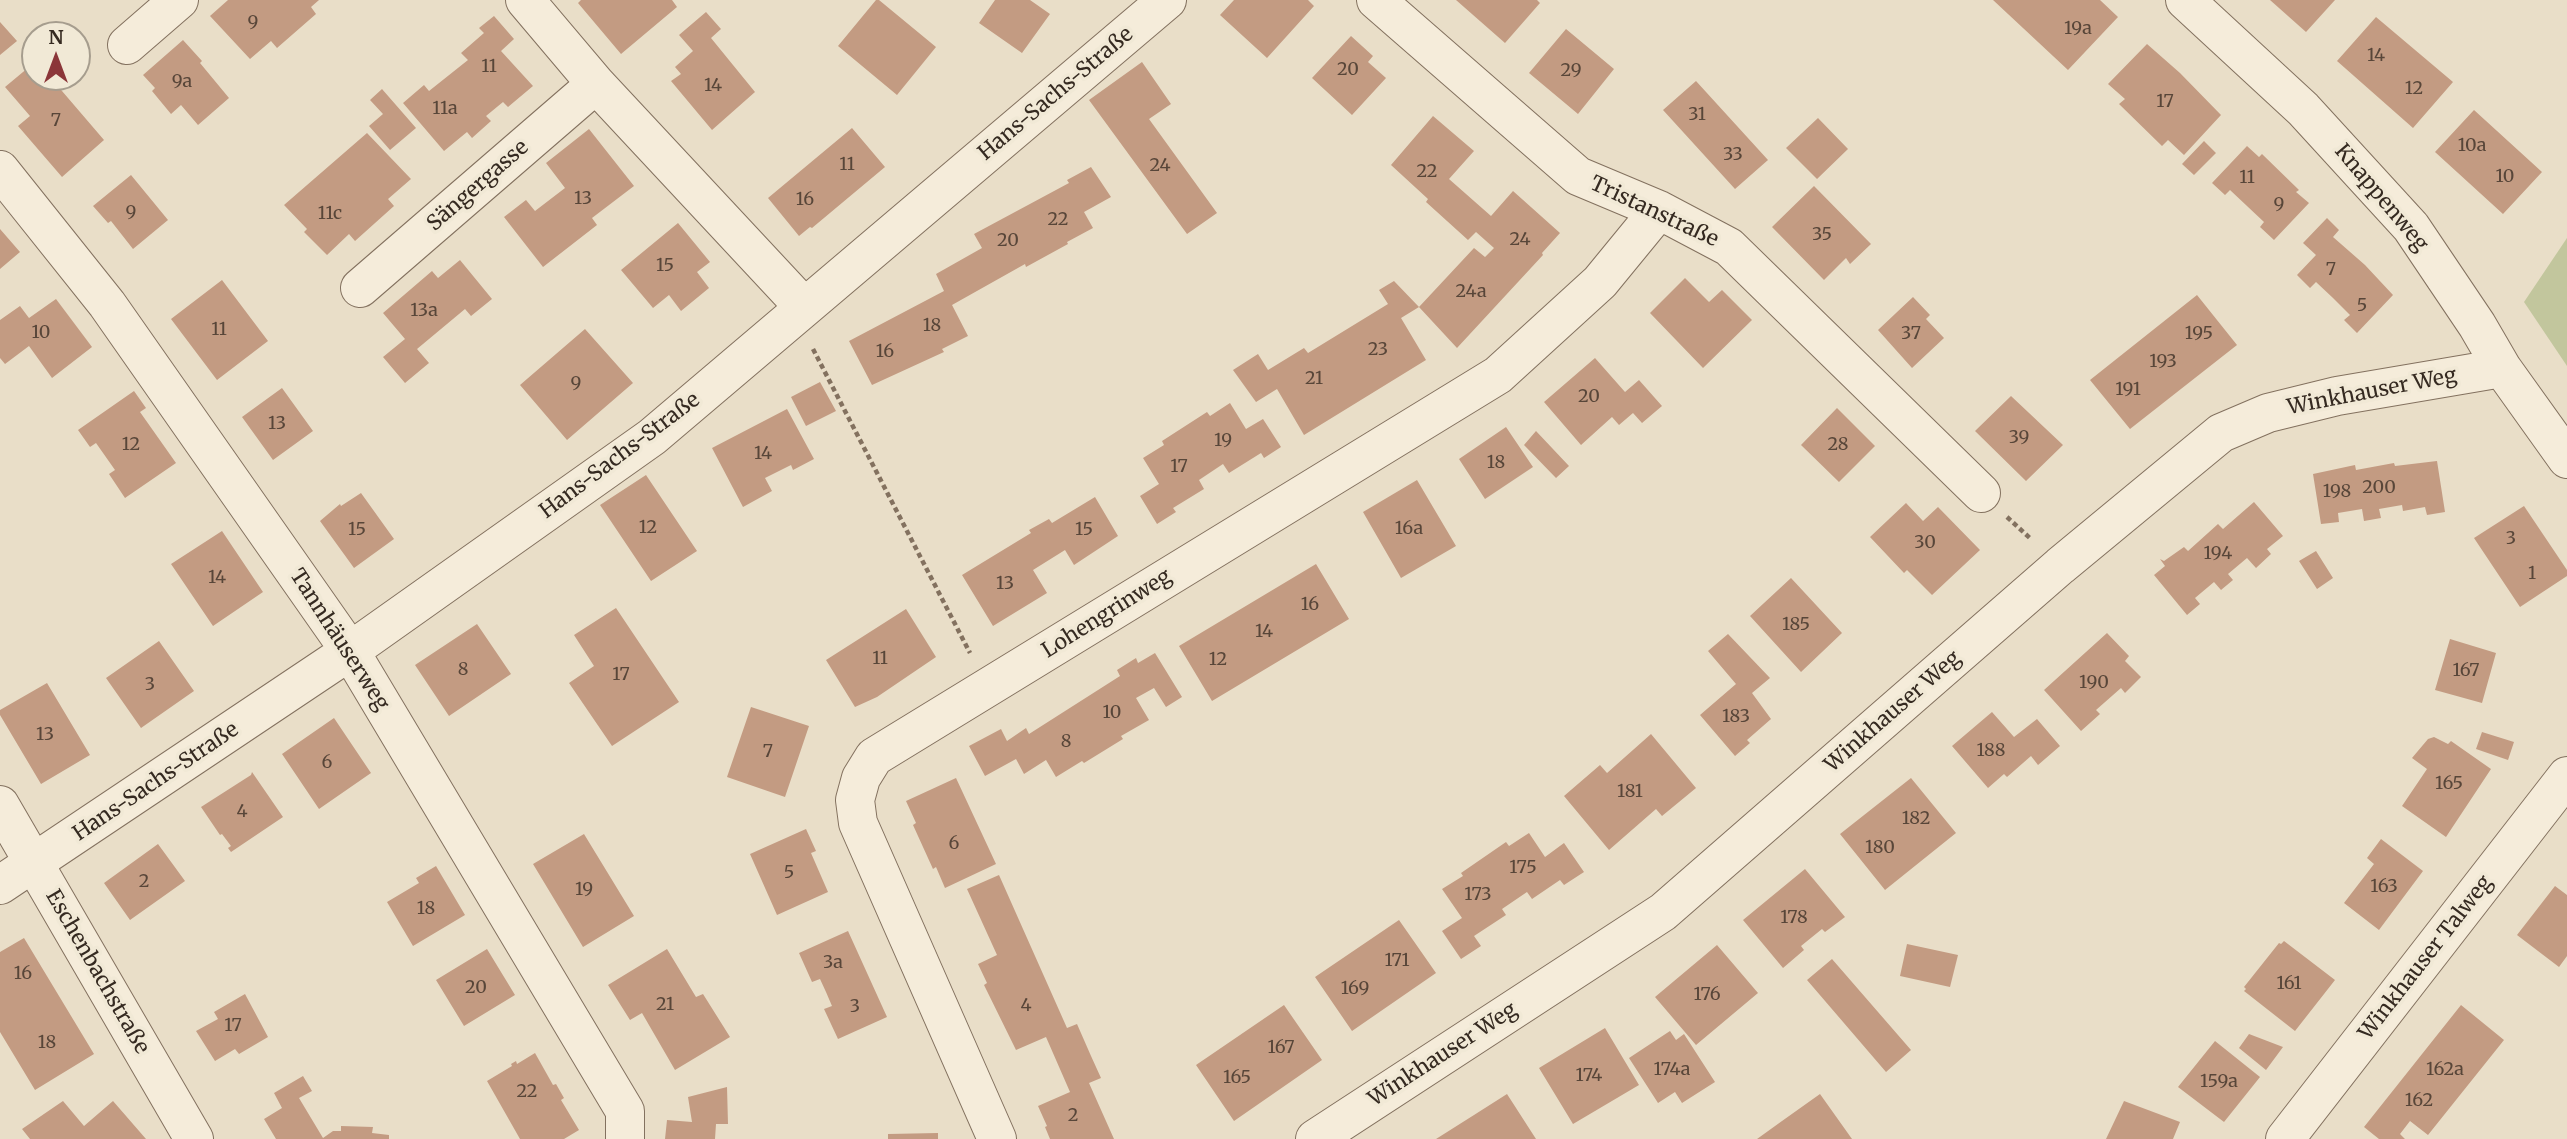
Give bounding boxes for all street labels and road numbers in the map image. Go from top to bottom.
street label: Hans-Sachs-Straße [974,22,1138,166]
street label: Sängergasse [422,135,534,237]
street label: Knappenweg [2329,139,2433,257]
street label: Tristanstraße [1586,171,1722,253]
street label: Winkhauser Weg [2285,363,2459,421]
street label: Hans-Sachs-Straße [535,388,705,524]
street label: Tannhäuserweg [284,564,394,716]
street label: Lohengrinweg [1038,564,1176,664]
street label: Winkhauser Weg [1820,646,1966,778]
street label: Hans-Sachs-Straße [69,717,243,847]
street label: Winkhauser Talweg [2354,871,2498,1045]
street label: Eschenbachstraße [40,886,154,1058]
street label: Winkhauser Weg [1364,998,1522,1112]

